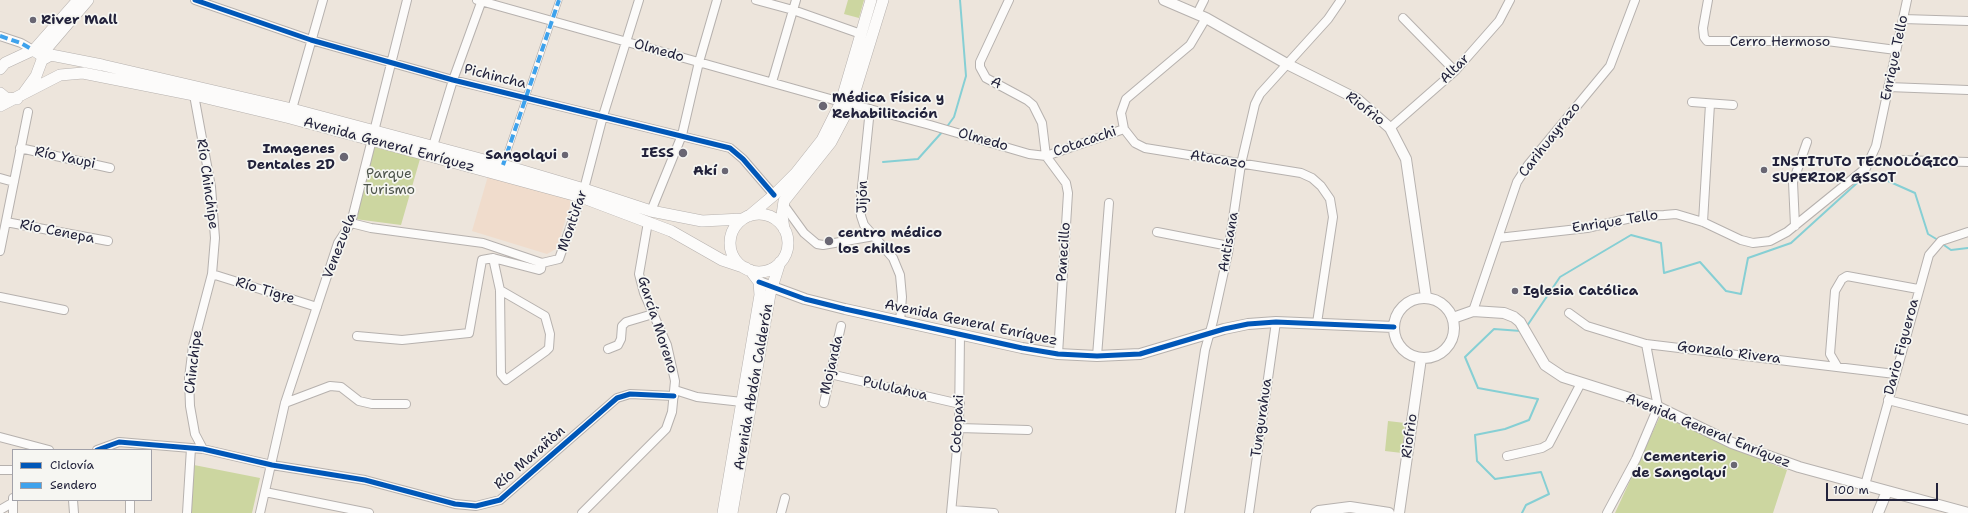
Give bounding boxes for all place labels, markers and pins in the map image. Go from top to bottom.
place label: River Mall [41,12,118,28]
marker: River Mall [28,15,38,25]
place label: Médica Física y Rehabilitación [832,90,944,122]
marker: Médica Física y Rehabilitación [817,100,829,112]
place label: Imagenes Dentales 2D [247,141,335,174]
place label: IESS [641,145,674,161]
place label: Sangolqui [485,147,557,163]
marker: IESS [677,147,689,159]
marker: Sangolqui [560,150,570,160]
marker: Imagenes Dentales 2D [338,151,350,163]
place label: INSTITUTO TECNOLÓGICO SUPERIOR GSSOT [1772,154,1959,186]
place label: Akí [693,163,717,179]
marker: INSTITUTO TECNOLÓGICO SUPERIOR GSSOT [1759,165,1769,175]
marker: Akí [720,166,730,176]
place label: centro médico los chillos [838,225,942,258]
marker: centro médico los chillos [823,235,835,247]
place label: Iglesia Católica [1523,283,1638,299]
marker: Iglesia Católica [1510,286,1520,296]
place label: Cementerio de Sangolquí [1632,449,1726,482]
marker: Cementerio de Sangolquí [1729,460,1739,470]

